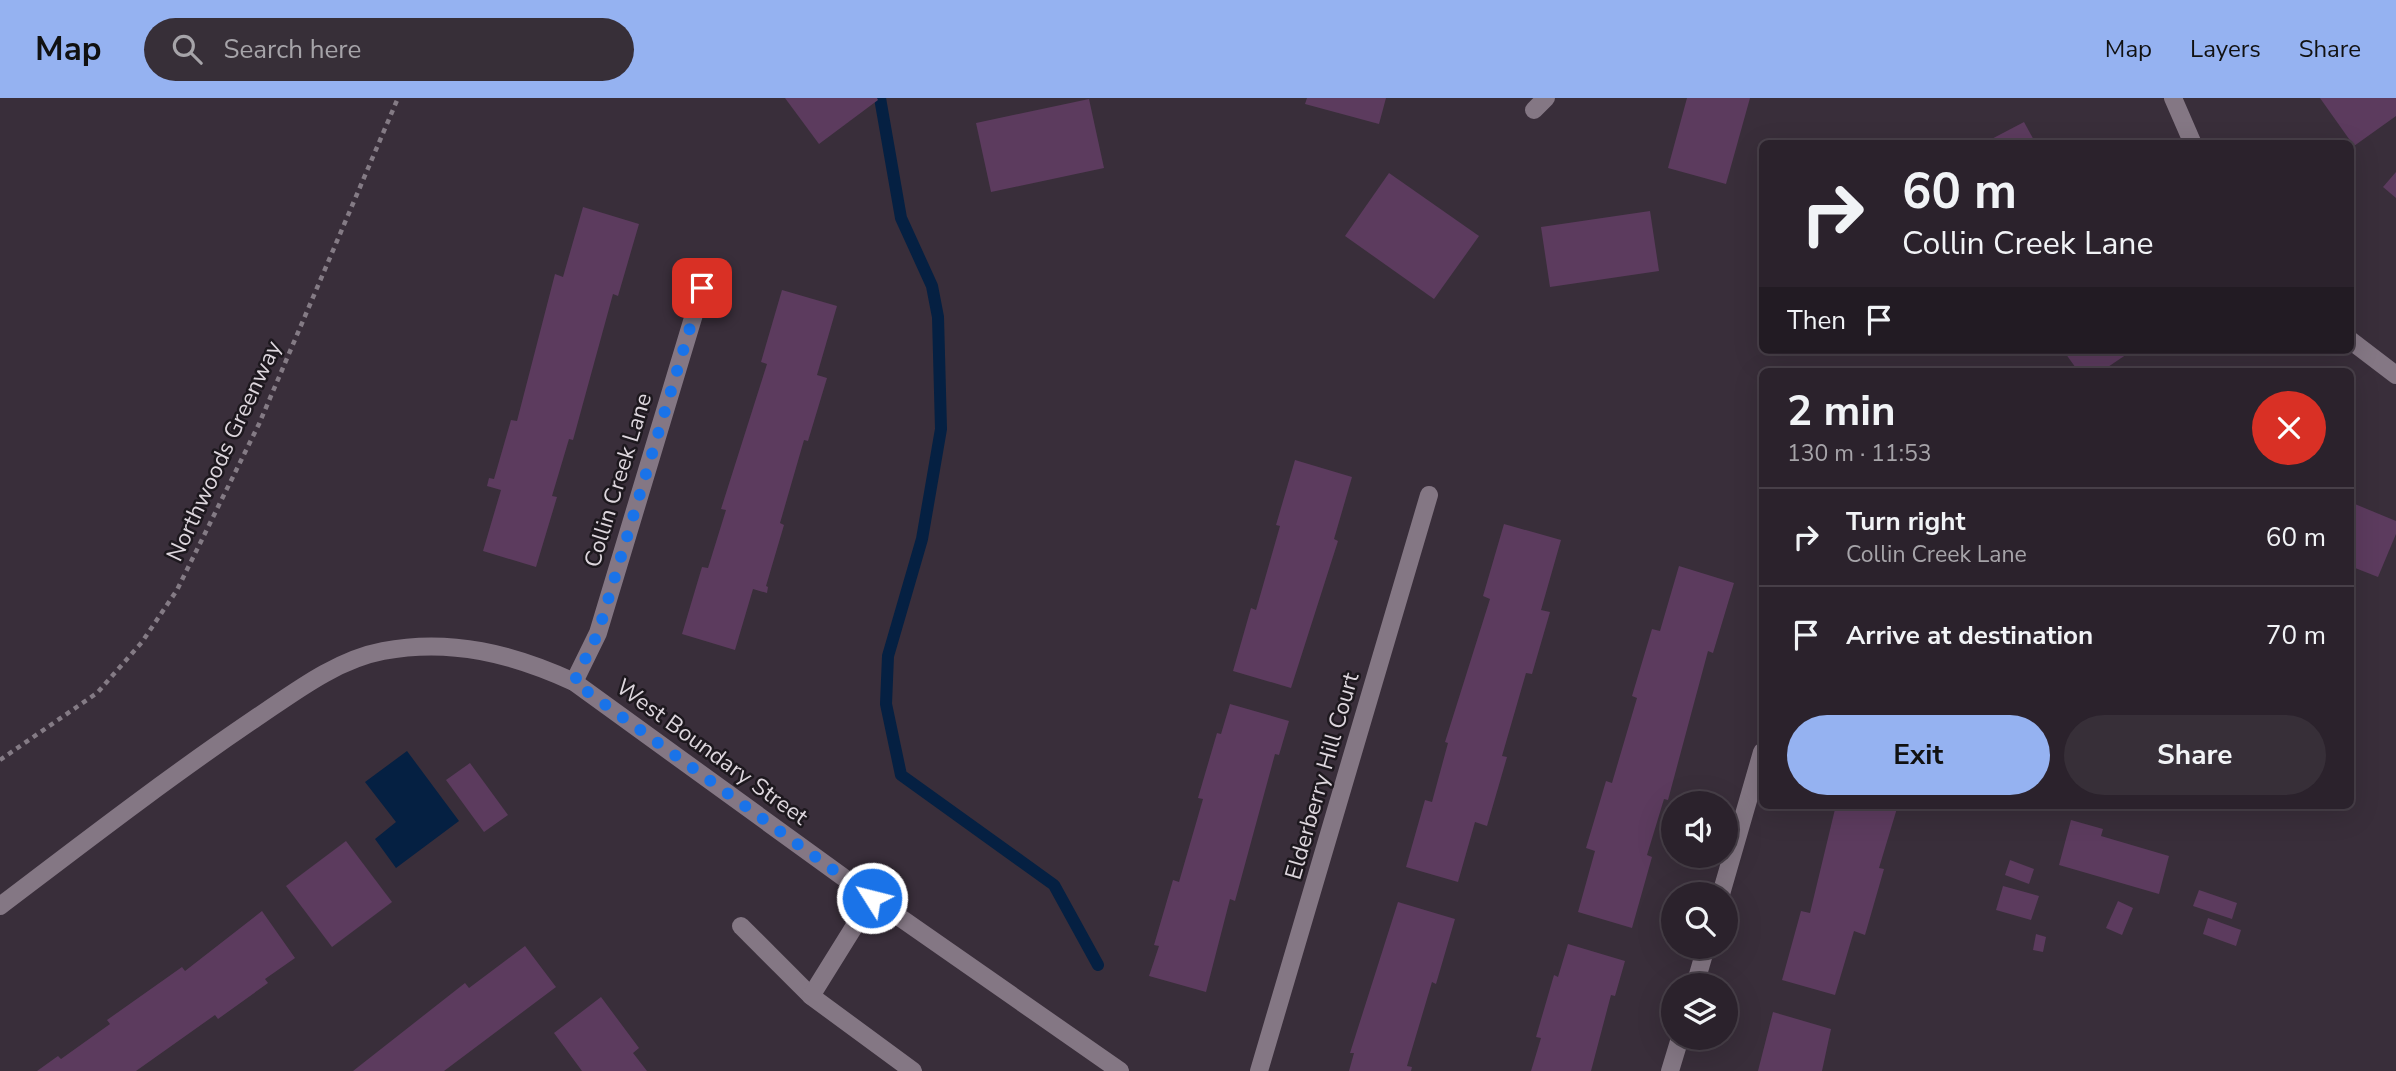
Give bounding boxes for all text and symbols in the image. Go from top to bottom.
search box [144,18,634,81]
text: Map [35,27,102,72]
icon: search [168,30,206,68]
text: Search here [224,32,361,67]
text: Map [2105,33,2152,65]
text: Layers [2190,33,2261,65]
text: Share [2299,33,2361,65]
text: 60 m [1902,158,2017,225]
icon: right [1787,168,1878,259]
text: Collin Creek Lane [1902,222,2154,265]
pin [672,258,732,318]
icon: arrive [683,269,721,307]
icon: arrive [1860,301,1898,339]
text: Then [1787,303,1846,338]
street label: Northwoods Greenway [159,336,289,566]
text: 2 min [1787,383,1896,440]
street label: Collin Creek Lane [577,389,659,571]
button: close [2252,391,2326,465]
text: 130 m · 11:53 [1787,438,1932,469]
text: Turn right [1846,504,1965,539]
icon: right [1787,518,1825,556]
text: 60 m [2266,520,2326,555]
text: Collin Creek Lane [1846,539,2027,570]
icon: arrive [1787,616,1825,654]
text: Arrive at destination [1846,618,2093,653]
text: 70 m [2266,618,2326,653]
street label: Elderberry Hill Court [1278,668,1367,883]
street label: West Boundary Street [610,672,815,833]
button: Exit [1787,715,2050,795]
button: Share [2064,715,2326,795]
map controls [1661,791,1738,1050]
button: sound [1661,791,1738,868]
position arrow [835,861,909,935]
button: search [1661,882,1738,959]
button: layers [1661,973,1738,1050]

